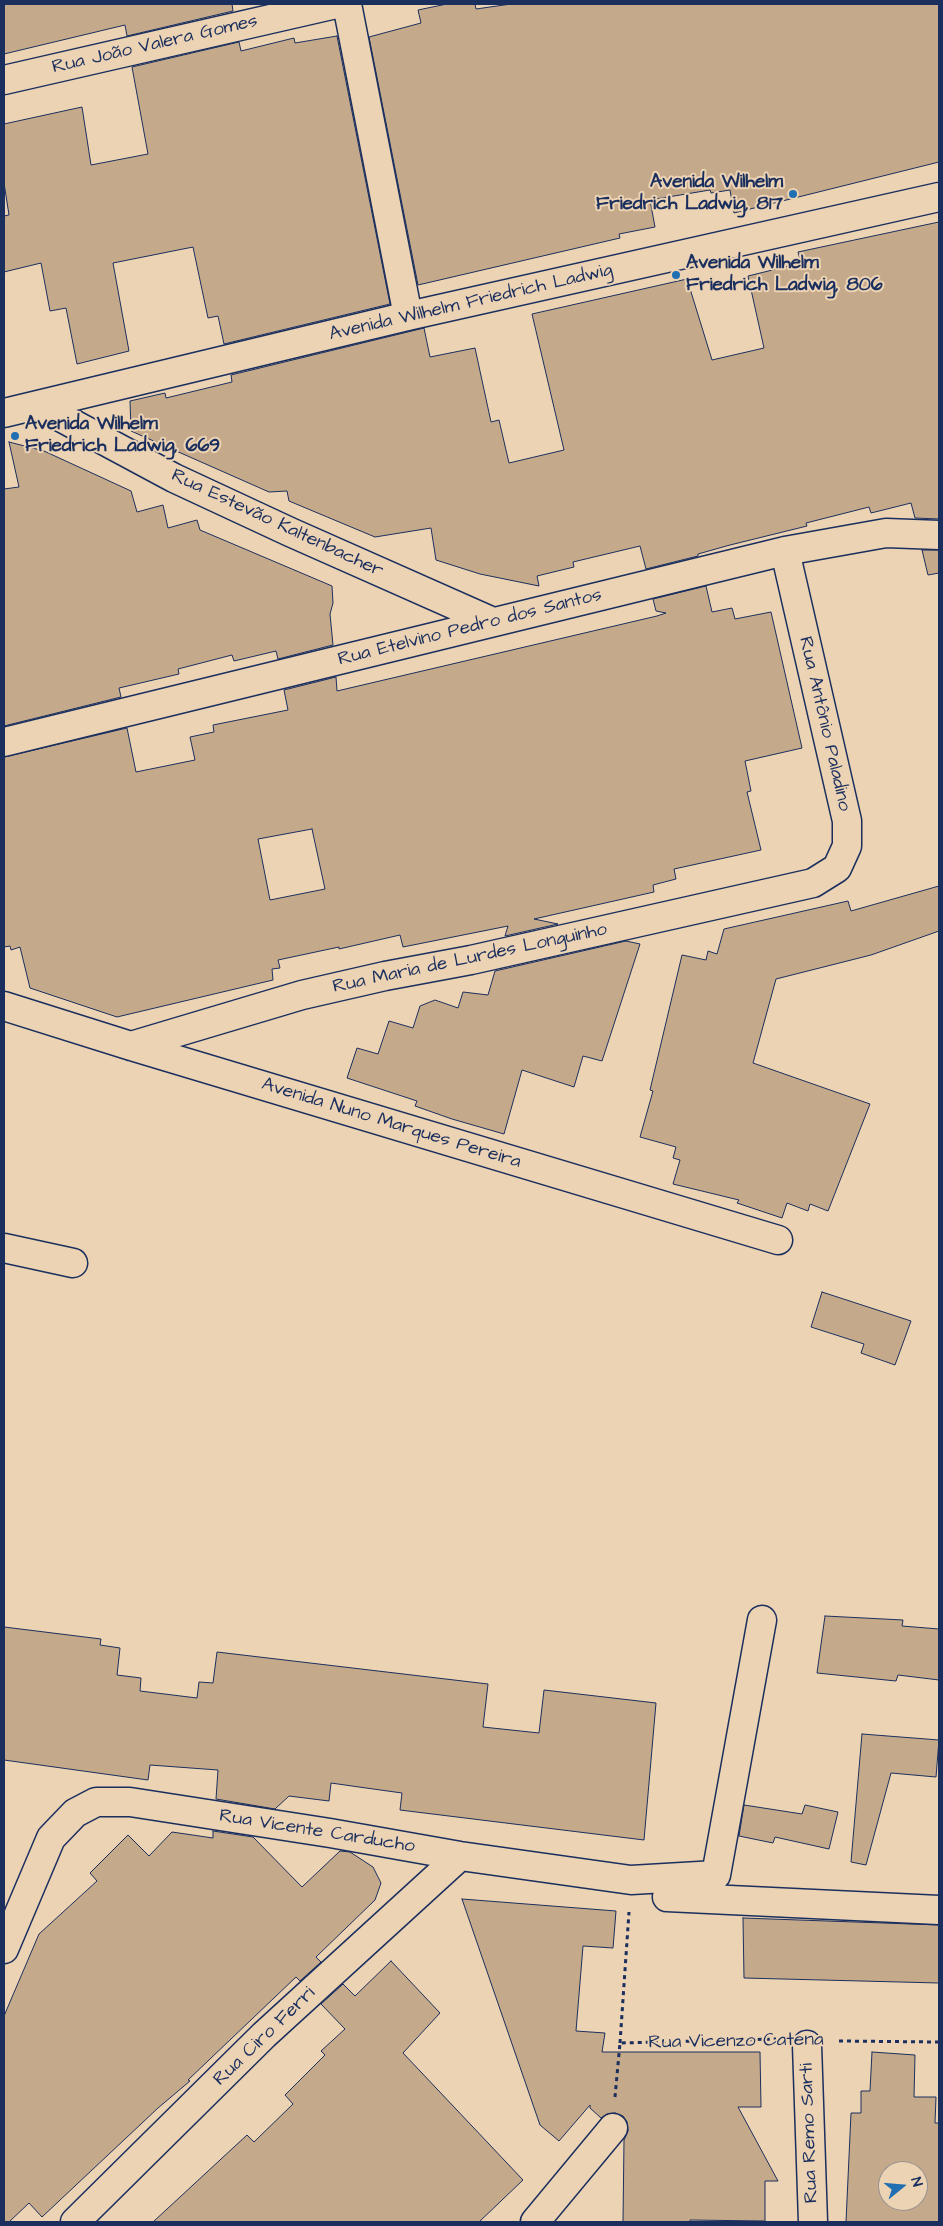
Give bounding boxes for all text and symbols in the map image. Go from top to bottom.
street label: Rua João Valera Gomes [50,10,260,80]
place label: Avenida Wilhelm Friedrich Ladwig, 817 [596,172,783,216]
marker: Avenida Wilhelm Friedrich Ladwig, 817 [787,188,799,200]
place label: Avenida Wilhelm Friedrich Ladwig, 806 [686,253,883,297]
street label: Avenida Wilhelm Friedrich Ladwig [327,259,615,347]
marker: Avenida Wilhelm Friedrich Ladwig, 806 [670,269,682,281]
place label: Avenida Wilhelm Friedrich Ladwig, 669 [25,414,220,458]
marker: Avenida Wilhelm Friedrich Ladwig, 669 [9,430,21,442]
street label: Rua Estevão Kaltenbacher [167,465,387,583]
street label: Rua Etelvino Pedro dos Santos [336,584,604,672]
street label: Rua Antônio Paladino [793,635,855,813]
street label: Rua Maria de Lurdes Longuinho [331,919,609,999]
street label: Avenida Nuno Marques Pereira [259,1074,523,1174]
street label: Rua Vicente Carducho [218,1805,416,1859]
street label: Rua Ciro Ferri [209,1983,321,2091]
street label: Rua Vicenzo Catena [648,2029,824,2055]
street label: Rua Remo Sarti [796,2062,824,2204]
north arrow [878,2161,928,2211]
text: N [906,2175,927,2189]

